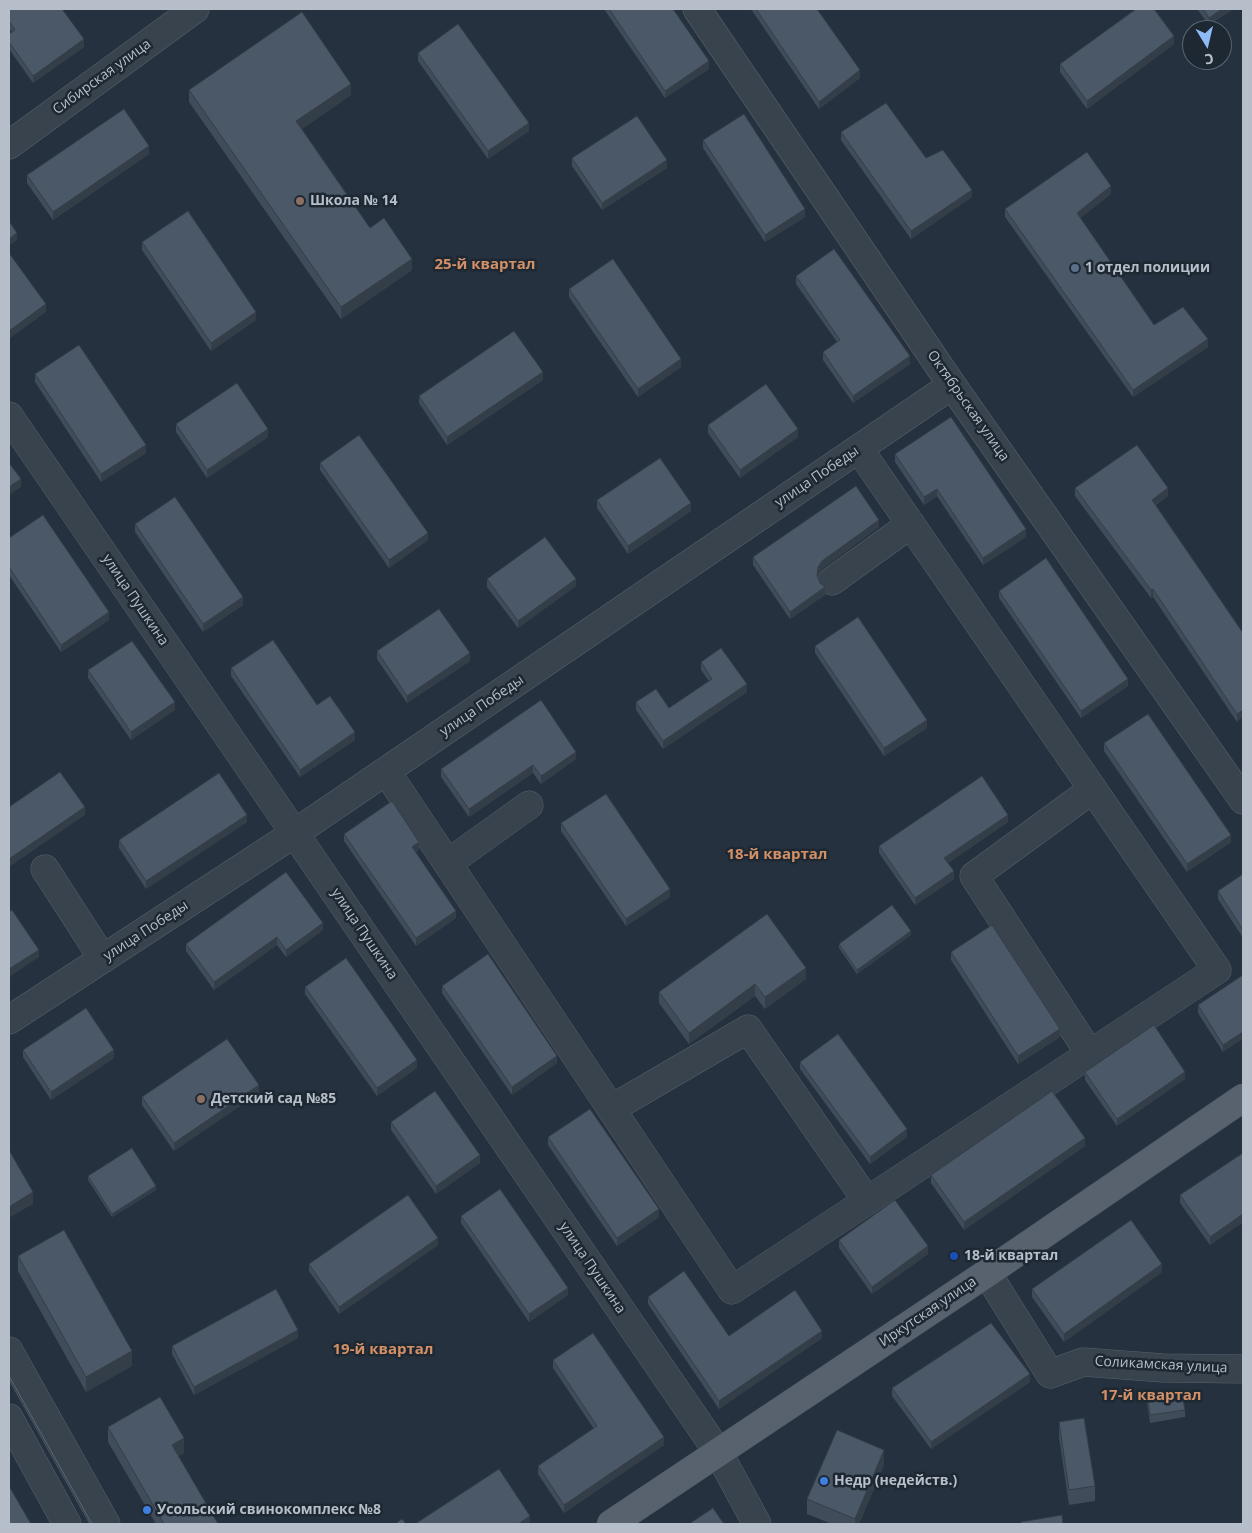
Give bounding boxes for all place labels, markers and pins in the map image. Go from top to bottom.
place label: Школа № 14 [310,193,398,209]
marker: Школа № 14 [294,195,306,207]
place label: 1 отдел полиции [1085,260,1210,276]
marker: 1 отдел полиции [1069,262,1081,274]
place label: Детский сад №85 [211,1091,336,1107]
marker: Детский сад №85 [195,1093,207,1105]
place label: 18-й квартал [964,1248,1058,1264]
marker: 18-й квартал [948,1250,960,1262]
place label: Недр (недейств.) [834,1473,957,1489]
marker: Недр (недейств.) [818,1475,830,1487]
place label: Усольский свинокомплекс №8 [157,1502,381,1518]
marker: Усольский свинокомплекс №8 [141,1504,153,1516]

